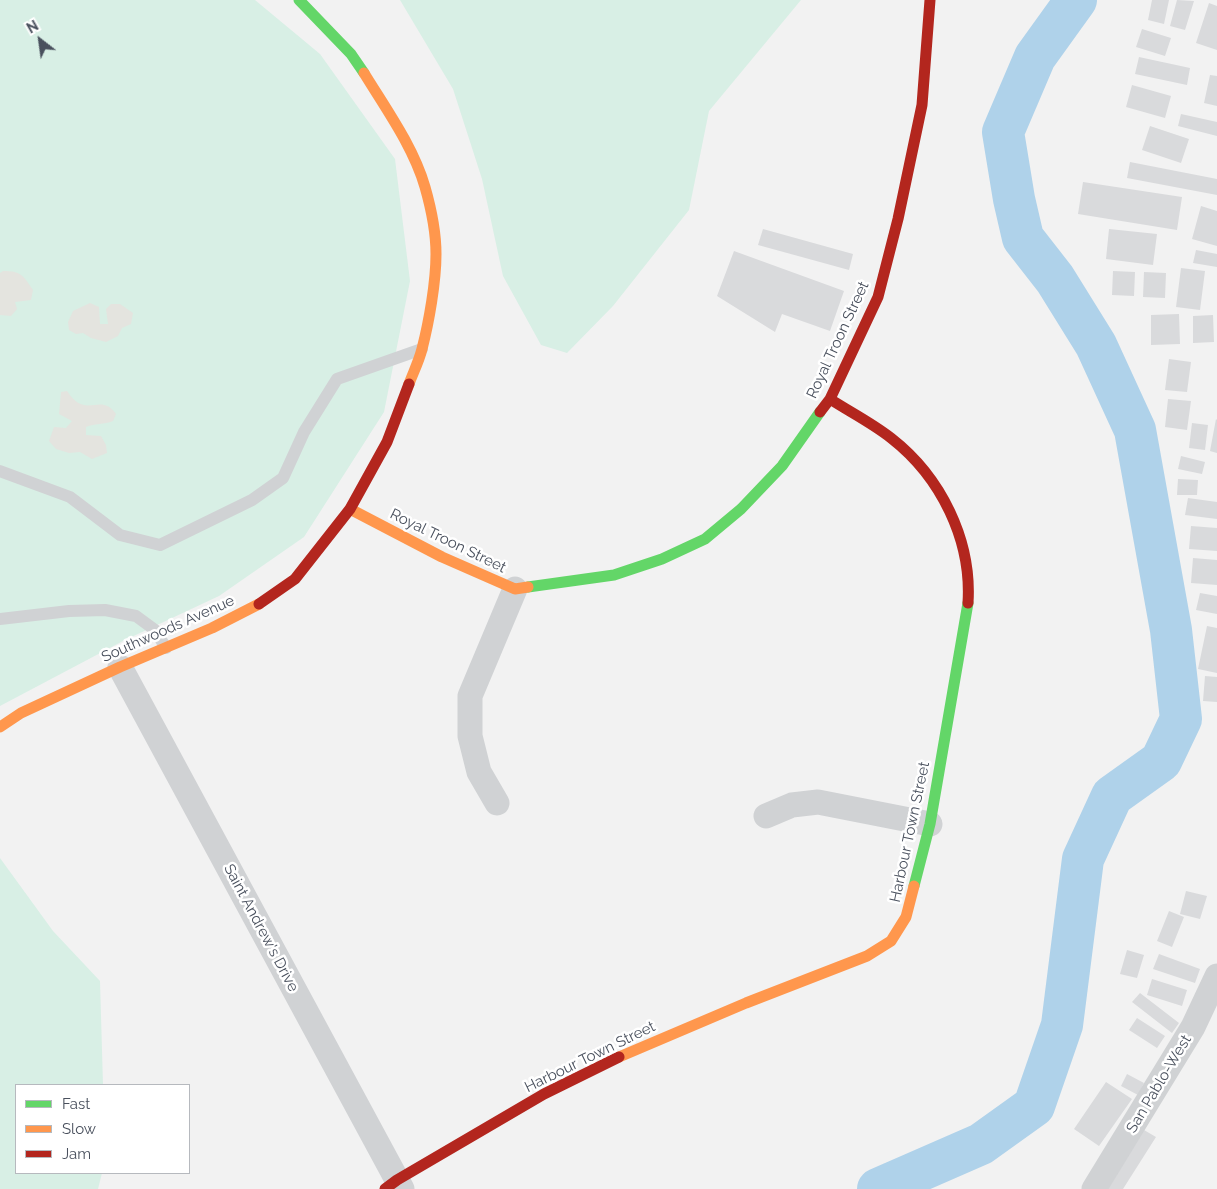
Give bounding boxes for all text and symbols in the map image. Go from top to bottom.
north arrow [15,15,65,65]
text: N [24,17,41,37]
street label: Royal Troon Street [803,279,873,401]
street label: Royal Troon Street [387,505,509,577]
street label: Southwoods Avenue [99,592,237,666]
street label: Harbour Town Street [886,760,934,904]
street label: Saint Andrew's Drive [220,861,302,995]
street label: Harbour Town Street [522,1018,658,1096]
street label: San Pablo-West [1123,1032,1195,1136]
legend [15,1084,190,1174]
text: Fast [62,1095,90,1113]
text: Slow [62,1120,96,1138]
text: Jam [62,1145,91,1163]

